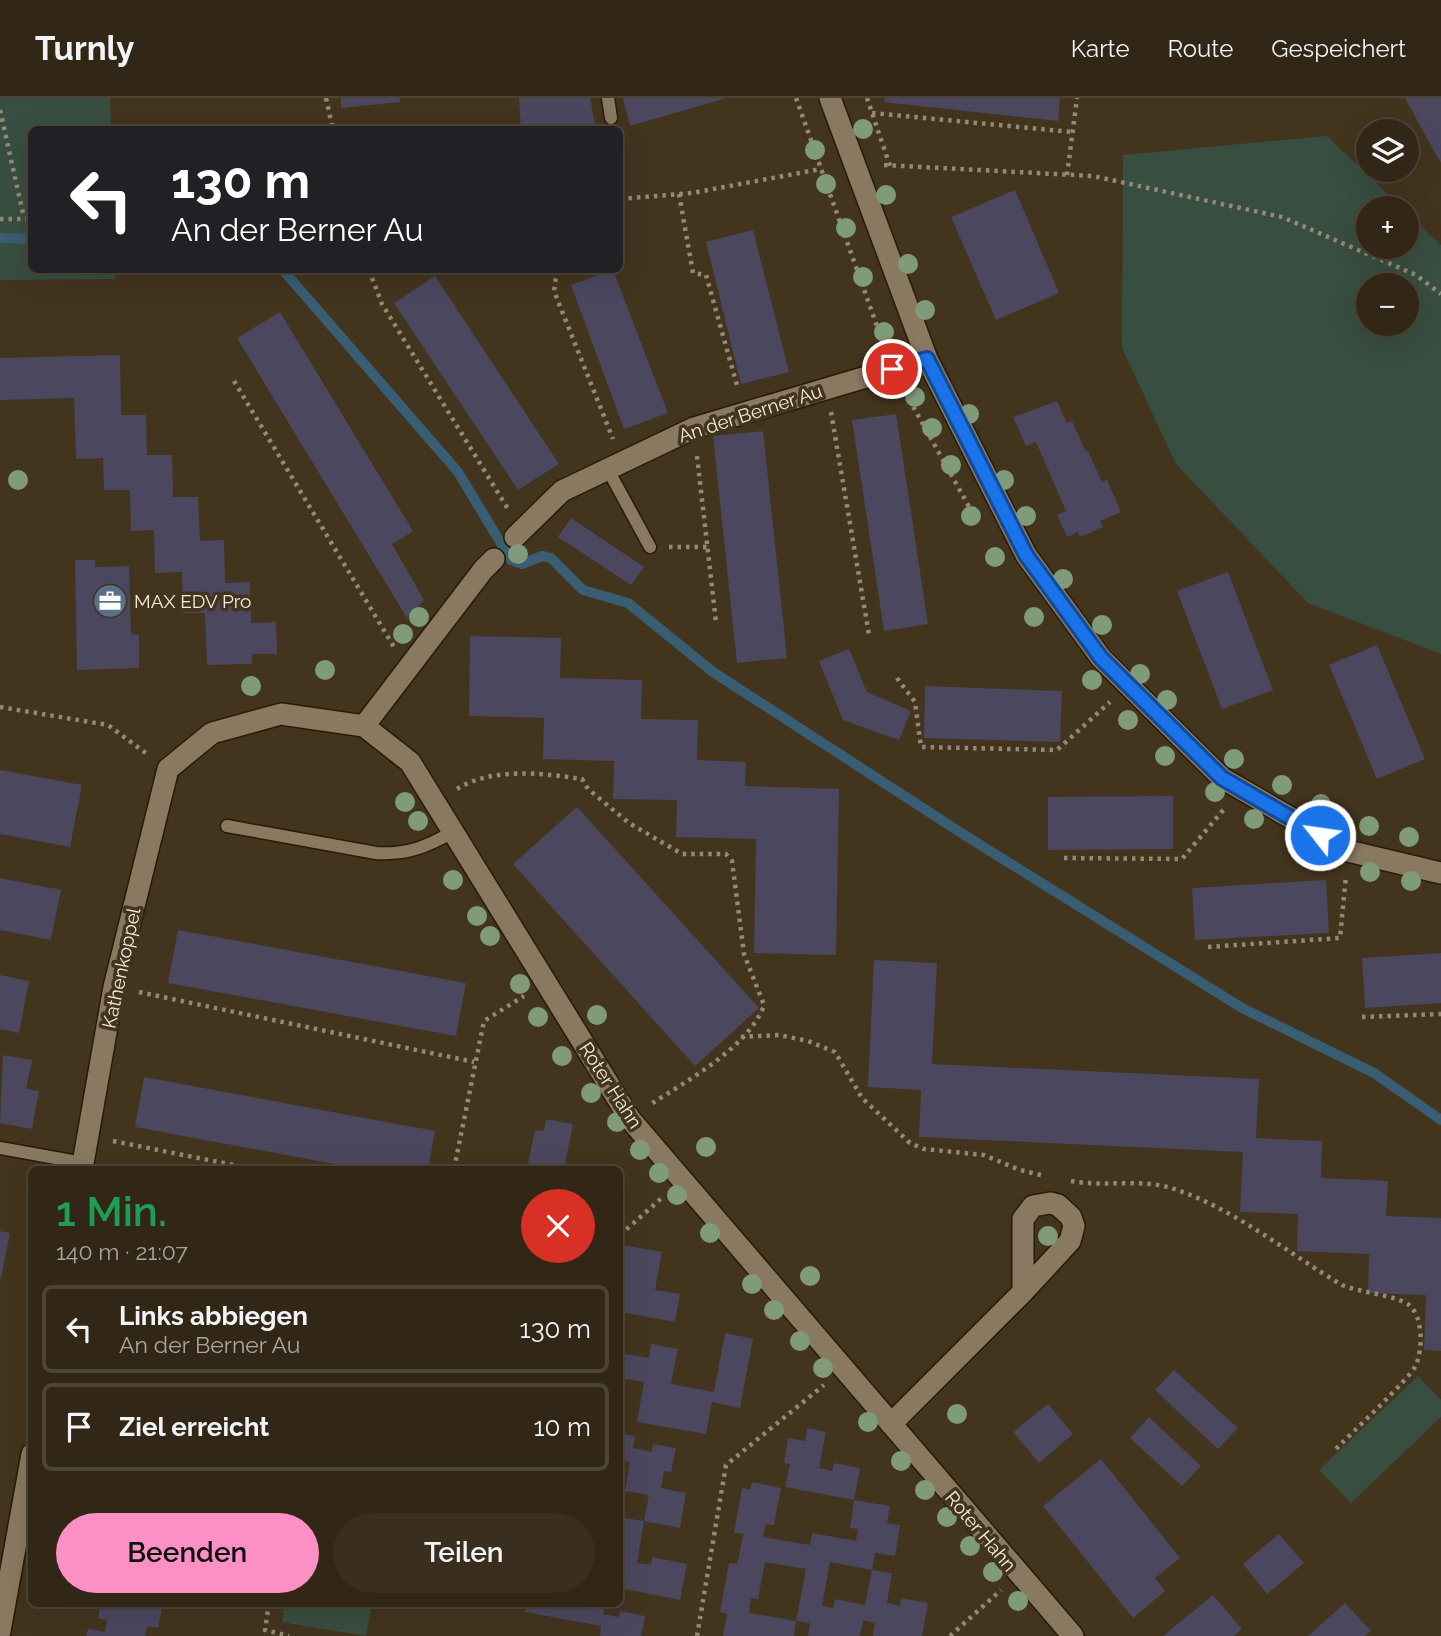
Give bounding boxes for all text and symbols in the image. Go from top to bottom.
text: Turnly [35,29,134,68]
text: Karte [1071,34,1130,63]
text: Route [1168,34,1233,63]
text: Gespeichert [1271,34,1406,63]
map controls [1356,119,1419,336]
button: layers [1356,119,1419,182]
text: 130 m [171,152,310,209]
icon: left [56,154,147,245]
button: + [1356,196,1419,259]
text: An der Berner Au [171,211,423,248]
button: − [1356,273,1419,336]
pin [862,339,922,399]
icon: arrive [873,350,911,388]
street label: An der Berner Au [675,379,825,447]
office icon: MAX EDV Pro [91,582,129,620]
place label: MAX EDV Pro [134,590,251,612]
position arrow [1283,798,1357,872]
street label: Kathenkoppel [97,905,145,1030]
street label: Roter Hahn [575,1038,647,1132]
text: 1 Min. [56,1187,167,1236]
button: close [521,1189,595,1263]
text: 140 m · 21:07 [56,1238,188,1265]
text: Links abbiegen [119,1301,308,1331]
icon: left [60,1310,98,1348]
text: 130 m [520,1314,591,1344]
text: An der Berner Au [119,1331,300,1358]
icon: arrive [60,1408,98,1446]
text: Ziel erreicht [119,1412,269,1442]
text: 10 m [533,1412,591,1442]
street label: Roter Hahn [941,1486,1021,1576]
button: Beenden [56,1513,319,1593]
button: Teilen [333,1513,595,1593]

